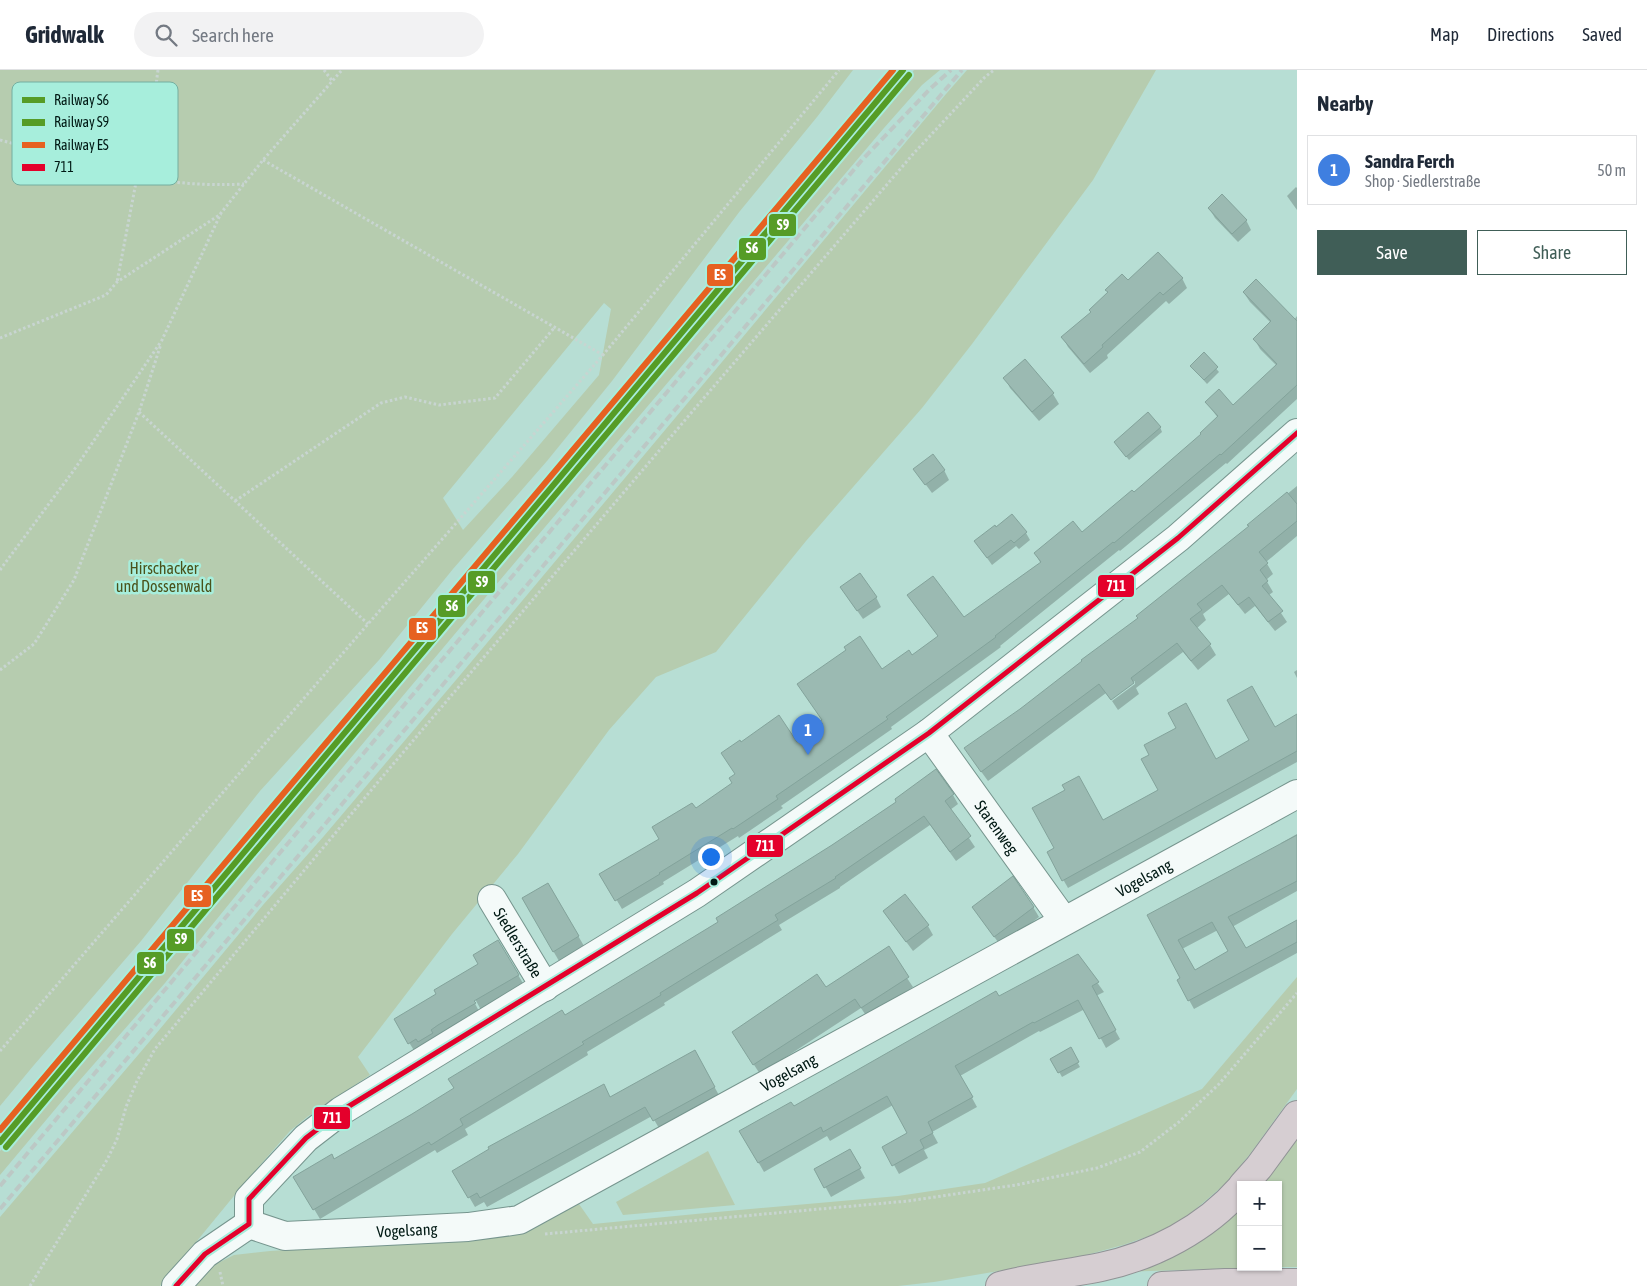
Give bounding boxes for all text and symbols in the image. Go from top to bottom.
search box [134,12,484,57]
text: Gridwalk [25,21,104,48]
icon: search [152,21,180,49]
text: Search here [192,24,274,46]
text: Map [1430,24,1459,45]
text: Directions [1487,24,1554,45]
text: Saved [1582,24,1622,45]
legend [12,82,178,185]
text: Nearby [1317,91,1373,115]
text: Railway S6 [54,92,110,108]
text: Railway S9 [54,114,109,130]
text: Railway ES [54,137,109,153]
text: Sandra Ferch [1365,150,1454,172]
text: 711 [54,159,74,175]
text: 1 [1330,161,1338,179]
text: 50 m [1597,161,1626,179]
text: Shop · Siedlerstraße [1365,172,1481,190]
line badge: S9 [768,213,797,237]
text: S9 [777,217,790,233]
button: Save [1317,230,1467,275]
button: Share [1477,230,1627,275]
line badge: S6 [738,237,767,261]
text: S6 [746,240,759,256]
line badge: ES [706,263,734,287]
text: ES [714,267,726,283]
park label: Hirschacker und Dossenwald [116,559,212,595]
line badge: S9 [467,570,496,594]
text: S9 [476,574,489,590]
line badge: 711 [1097,574,1135,598]
text: 711 [1106,578,1126,594]
line badge: S6 [437,594,466,618]
text: S6 [446,598,459,614]
line badge: ES [408,617,437,641]
text: ES [416,620,428,636]
pin: 1 [792,714,824,755]
street label: Starenweg [971,797,1022,858]
line badge: 711 [746,834,784,858]
text: 711 [755,838,775,854]
your location [698,844,724,870]
street label: Vogelsang [1113,855,1175,900]
unlabelled marker [709,877,719,887]
line badge: ES [183,884,212,908]
text: ES [191,888,203,904]
street label: Siedlerstraße [490,905,546,981]
line badge: S9 [166,928,195,952]
text: S9 [175,931,188,947]
line badge: S6 [136,951,165,975]
text: S6 [144,955,157,971]
street label: Vogelsang [758,1050,820,1095]
line badge: 711 [313,1106,351,1130]
text: 711 [322,1110,342,1126]
map controls [1237,1181,1282,1271]
button: + [1237,1181,1282,1226]
street label: Vogelsang [376,1220,438,1241]
button: − [1237,1226,1282,1271]

